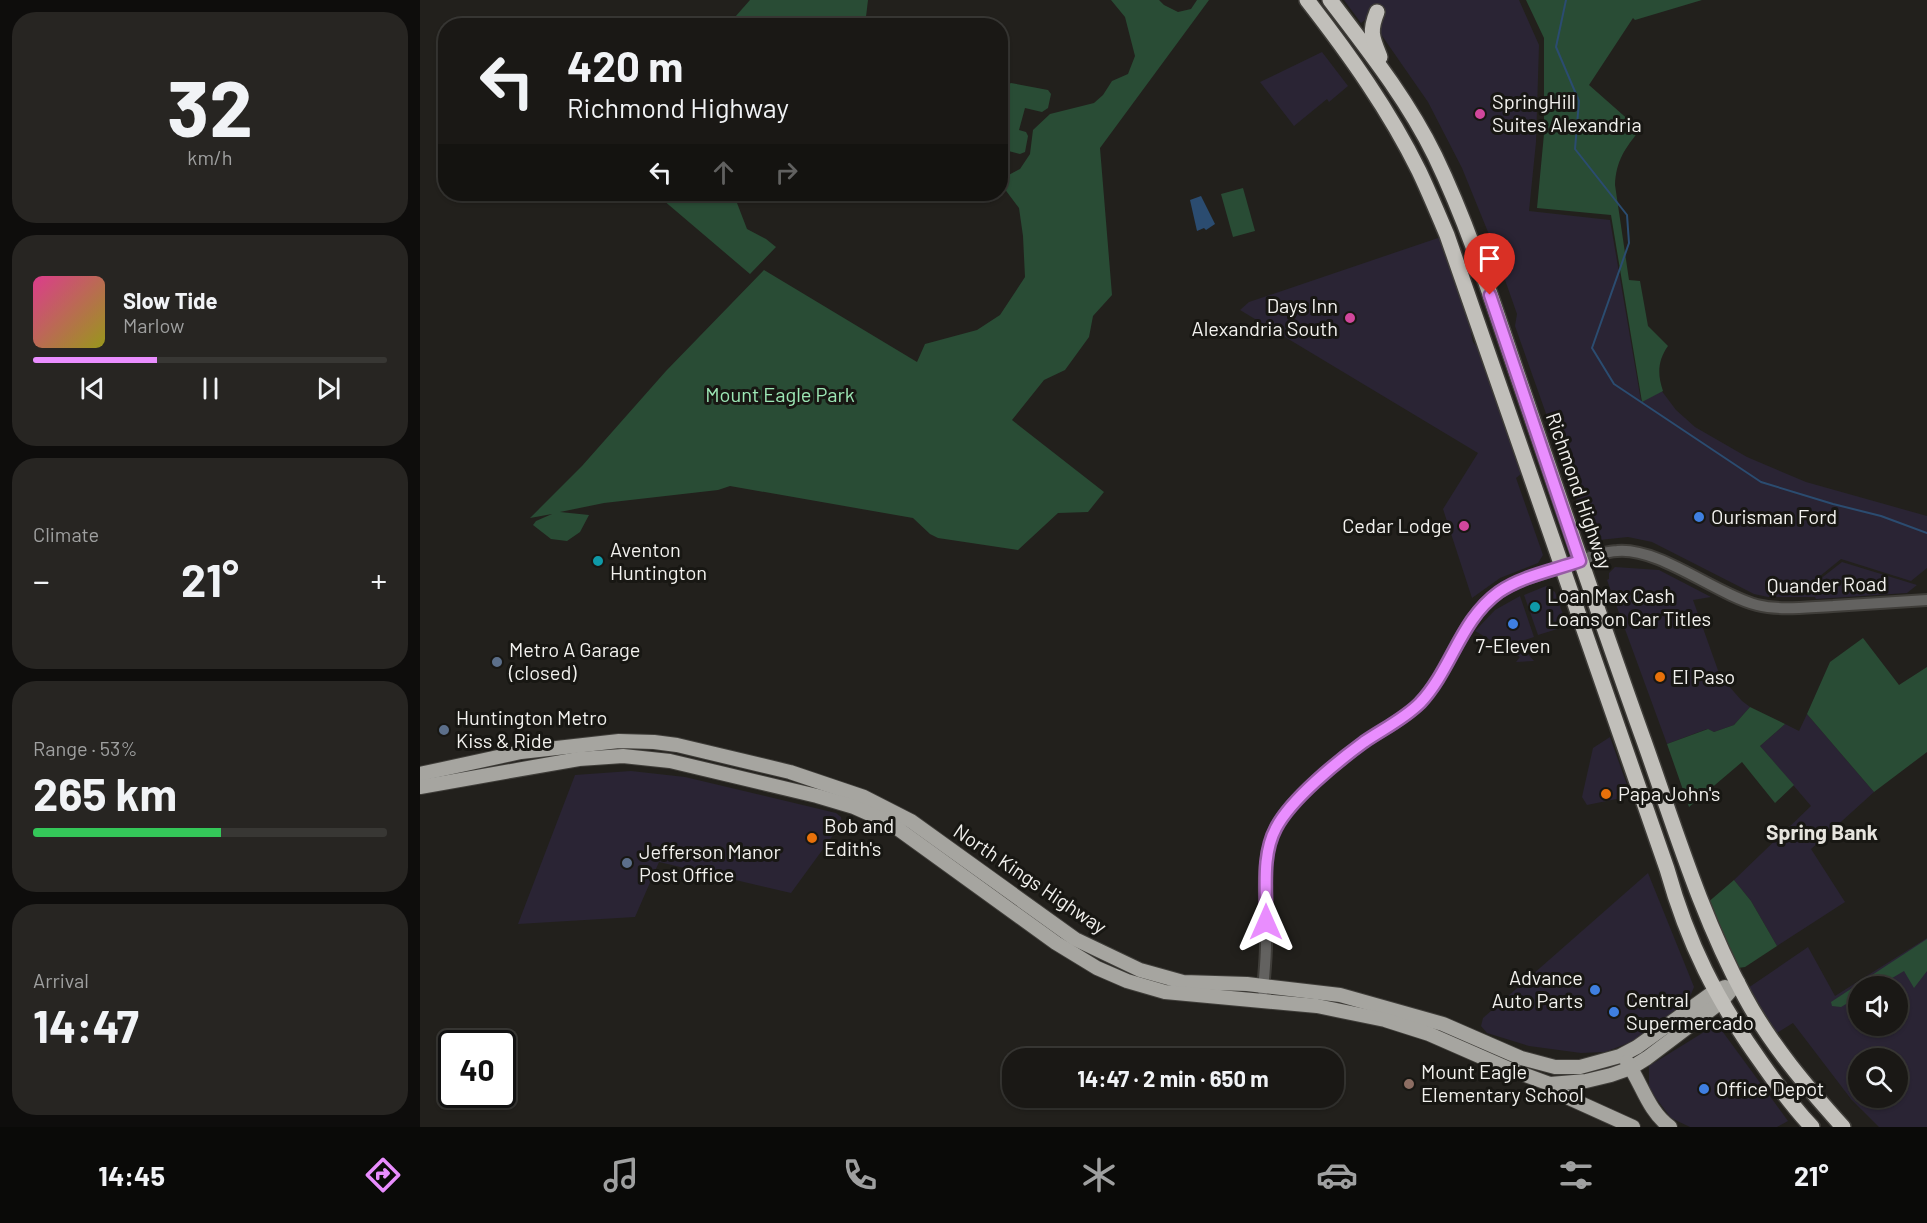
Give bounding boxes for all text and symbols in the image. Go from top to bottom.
text: 420 m [567,40,683,90]
icon: left [468,42,546,120]
text: 32 [167,59,253,153]
place label: SpringHill Suites Alexandria [1492,89,1642,136]
text: Richmond Highway [567,91,789,123]
marker: SpringHill Suites Alexandria [1473,107,1487,121]
text: km/h [187,145,233,169]
icon: left [644,156,677,189]
icon: ahead [707,156,740,189]
icon: right [770,156,803,189]
pin [1464,233,1515,295]
icon: arrive [1473,242,1506,275]
text: Slow Tide [123,287,218,313]
place label: Days Inn Alexandria South [1192,293,1338,340]
marker: Days Inn Alexandria South [1343,311,1357,325]
text: Marlow [123,313,184,337]
icon: previous [76,372,109,405]
icon: pause [194,372,227,405]
icon: next [312,372,345,405]
park label: Mount Eagle Park [705,382,855,406]
street label: Richmond Highway [1542,409,1618,572]
place label: Ourisman Ford [1711,504,1837,528]
marker: Ourisman Ford [1692,510,1706,524]
place label: Cedar Lodge [1342,513,1452,537]
marker: Cedar Lodge [1457,519,1471,533]
text: Climate [33,522,99,546]
place label: Aventon Huntington [610,537,707,584]
text: 21° [181,552,239,606]
marker: Aventon Huntington [591,554,605,568]
text: − [33,560,50,600]
text: + [371,560,387,600]
street label: Quander Road [1767,571,1887,597]
place label: Loan Max Cash Loans on Car Titles [1547,583,1711,630]
marker: Loan Max Cash Loans on Car Titles [1528,600,1542,614]
marker: 7-Eleven [1506,617,1520,631]
place label: 7-Eleven [1475,633,1551,657]
place label: Metro A Garage (closed) [508,637,640,684]
marker: Metro A Garage (closed) [490,655,504,669]
place label: El Paso [1672,664,1735,688]
marker: El Paso [1653,670,1667,684]
place label: Huntington Metro Kiss & Ride [456,705,607,752]
marker: Huntington Metro Kiss & Ride [437,723,451,737]
text: Range · 53% [33,736,137,760]
text: 265 km [33,766,177,820]
place label: Papa John's [1618,781,1720,805]
marker: Papa John's [1599,787,1613,801]
place label: Bob and Edith's [824,813,894,860]
street label: North Kings Highway [950,818,1112,938]
district label: Spring Bank [1766,819,1878,844]
marker: Bob and Edith's [805,831,819,845]
place label: Jefferson Manor Post Office [639,839,781,886]
marker: Jefferson Manor Post Office [620,856,634,870]
position arrow [1234,890,1298,954]
place label: Advance Auto Parts [1492,965,1583,1012]
text: Arrival [33,968,89,992]
map controls [1848,976,1908,1108]
button: sound [1848,976,1908,1036]
marker: Advance Auto Parts [1588,983,1602,997]
place label: Central Supermercado [1626,987,1754,1034]
text: 14:47 [33,998,139,1052]
marker: Central Supermercado [1607,1005,1621,1019]
speed limit sign: 40 [438,1030,516,1108]
button: search [1848,1048,1908,1108]
place label: Mount Eagle Elementary School [1421,1059,1584,1106]
text: 14:47 · 2 min · 650 m [1077,1065,1269,1091]
place label: Office Depot [1716,1076,1824,1100]
marker: Mount Eagle Elementary School [1402,1077,1416,1091]
marker: Office Depot [1697,1082,1711,1096]
icon: directions [362,1154,404,1196]
icon: music [600,1154,642,1196]
icon: phone [839,1154,881,1196]
icon: climate [1078,1154,1120,1196]
icon: car [1316,1154,1358,1196]
icon: filters [1555,1154,1597,1196]
text: 14:45 [98,1159,165,1191]
text: 21° [1794,1159,1829,1191]

